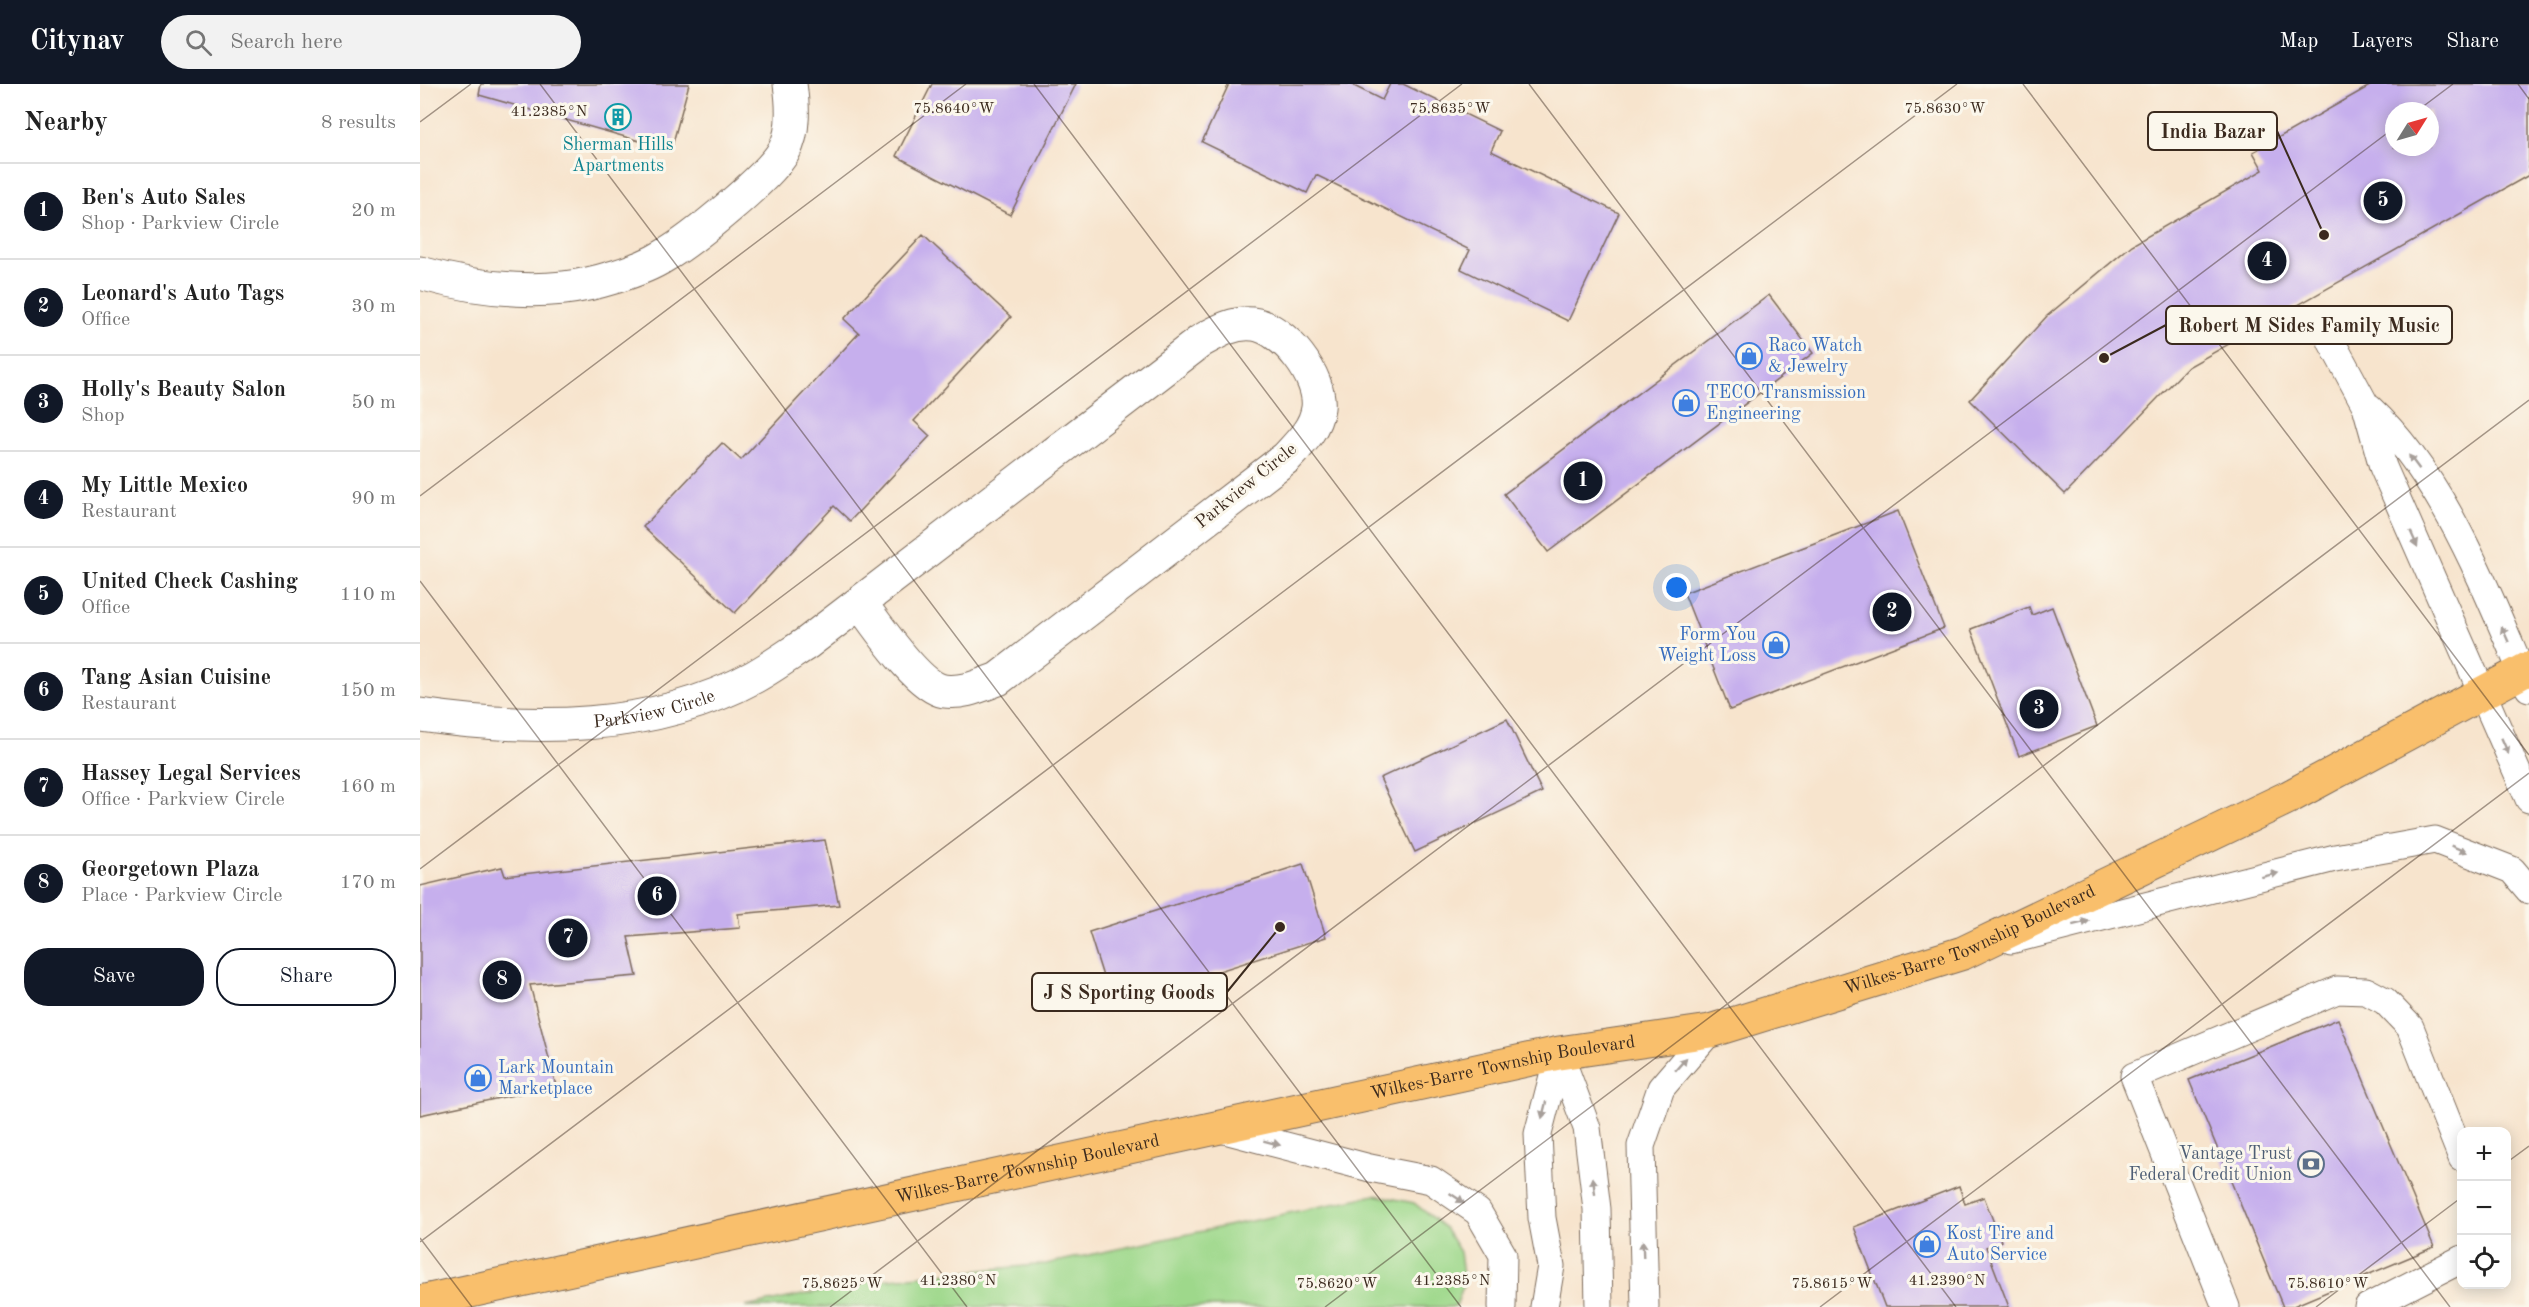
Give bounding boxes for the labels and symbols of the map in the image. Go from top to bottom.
building icon: Sherman Hills Apartments [603,102,633,132]
text: 75.8640°W [913,102,995,117]
text: 75.8635°W [1409,102,1491,117]
text: 75.8630°W [1904,102,1986,117]
north arrow [2385,102,2439,156]
text: 41.2385°N [511,105,588,120]
callout: India Bazar [2148,112,2277,150]
text: India Bazar [2161,123,2266,143]
place label: Sherman Hills Apartments [562,136,674,175]
pin: 5 [2364,178,2402,224]
pin: 4 [2248,238,2286,284]
callout: Robert M Sides Family Music [2166,306,2452,344]
text: Robert M Sides Family Music [2178,317,2440,337]
place label: Raco Watch & Jewelry [1768,337,1862,376]
shop icon: Raco Watch & Jewelry [1734,341,1764,371]
place label: TECO Transmission Engineering [1706,384,1866,423]
shop icon: TECO Transmission Engineering [1671,388,1701,418]
street label: Parkview Circle [1192,440,1300,532]
one-way arrow [2409,455,2421,470]
pin: 1 [1564,458,1602,504]
one-way arrow [2410,531,2419,548]
your location [1662,573,1691,602]
pin: 2 [1872,590,1912,634]
place label: Form You Weight Loss [1658,626,1756,665]
one-way arrow [2501,626,2510,643]
shop icon: Form You Weight Loss [1761,630,1791,660]
pin: 3 [2020,686,2058,732]
street label: Parkview Circle [593,687,717,731]
one-way arrow [2501,738,2510,755]
one-way arrow [2450,845,2468,854]
one-way arrow [2260,869,2279,879]
pin: 6 [638,874,676,918]
street label: Wilkes-Barre Township Boulevard [1842,882,2098,998]
pin: 7 [548,916,588,960]
one-way arrow [2071,917,2090,927]
pin: 8 [482,958,521,1002]
callout: J S Sporting Goods [1032,973,1227,1011]
text: J S Sporting Goods [1043,984,1215,1004]
street label: Wilkes-Barre Township Boulevard [1369,1033,1636,1103]
one-way arrow [1674,1057,1687,1072]
place label: Lark Mountain Marketplace [498,1059,614,1098]
shop icon: Lark Mountain Marketplace [463,1063,493,1093]
one-way arrow [1539,1101,1549,1119]
street label: Wilkes-Barre Township Boulevard [894,1132,1161,1207]
one-way arrow [1263,1138,1281,1148]
place label: Vantage Trust Federal Credit Union [2128,1145,2292,1184]
bank icon: Vantage Trust Federal Credit Union [2296,1149,2326,1179]
one-way arrow [1590,1176,1599,1195]
one-way arrow [1449,1192,1465,1204]
place label: Kost Tire and Auto Service [1946,1225,2054,1264]
shop icon: Kost Tire and Auto Service [1912,1229,1942,1259]
one-way arrow [1639,1239,1648,1258]
text: 41.2380°N [920,1274,997,1289]
text: 41.2385°N [1414,1274,1491,1289]
text: 41.2390°N [1909,1274,1986,1289]
text: 75.8625°W [801,1277,883,1292]
text: 75.8620°W [1296,1277,1378,1292]
text: 75.8615°W [1791,1277,1873,1292]
text: 75.8610°W [2287,1277,2369,1292]

